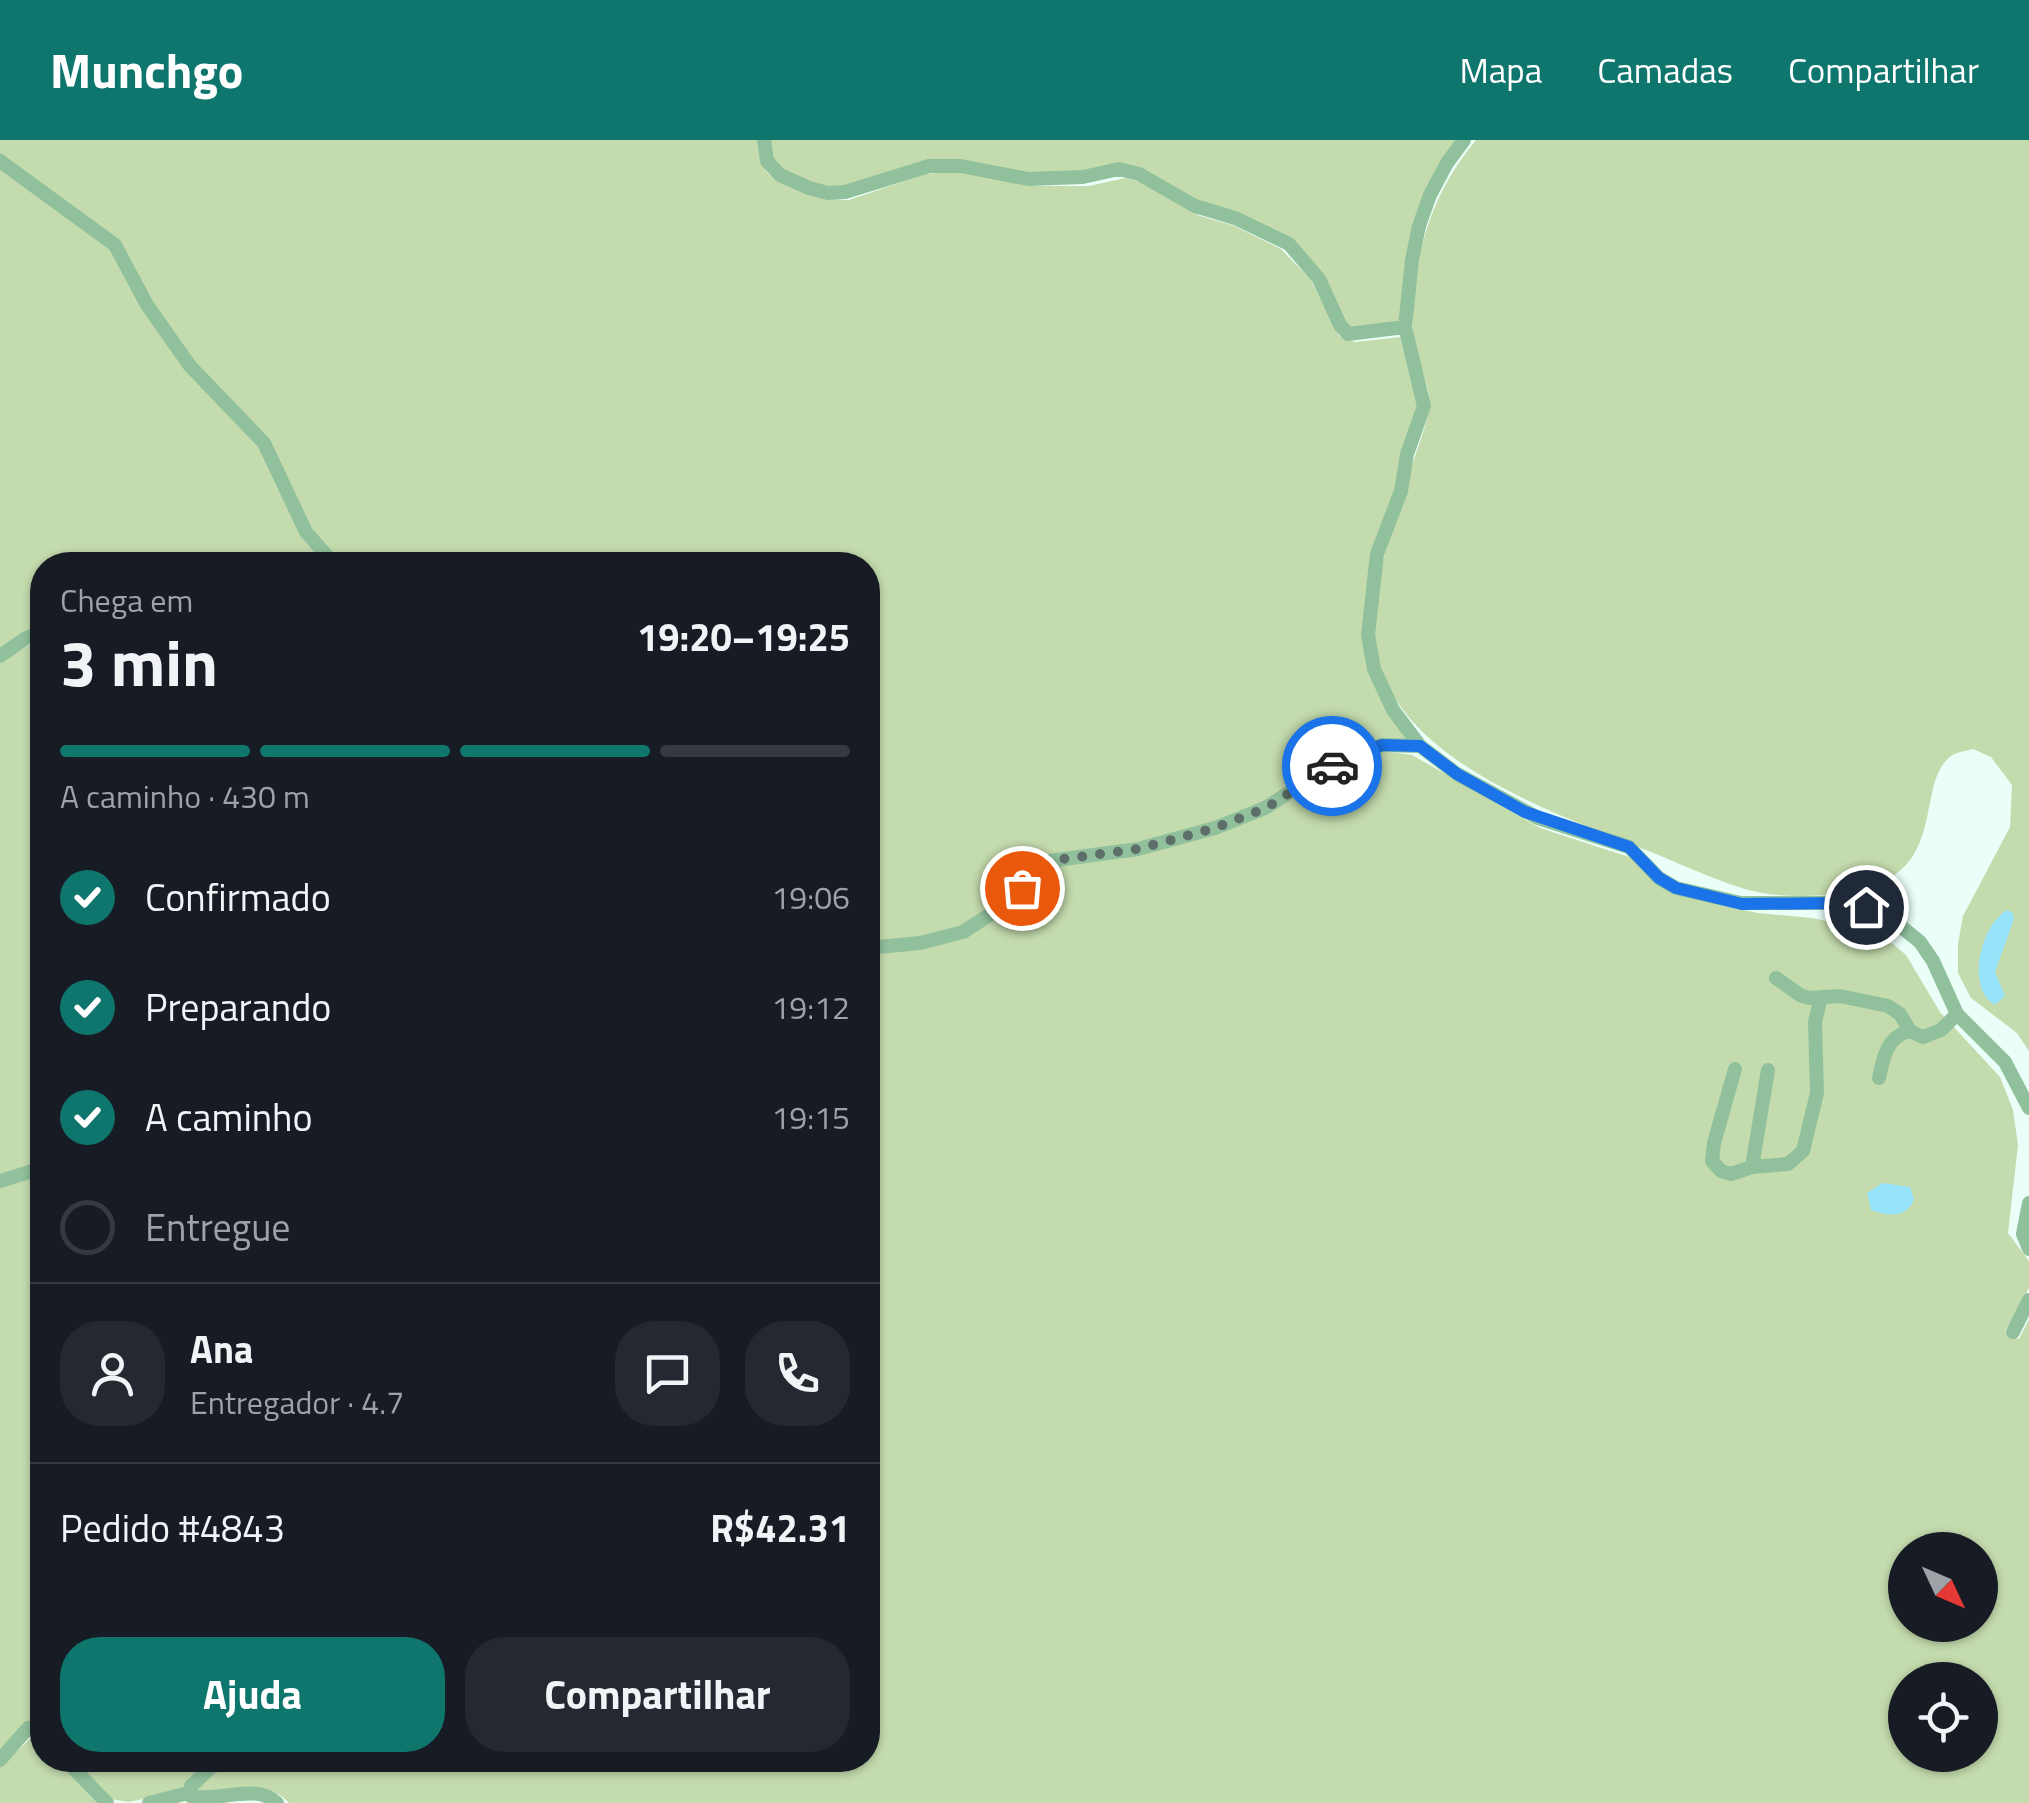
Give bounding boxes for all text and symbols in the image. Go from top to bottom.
text: Munchgo [50,34,243,107]
text: Mapa [1459,43,1542,97]
text: Camadas [1597,43,1733,97]
text: Compartilhar [1788,43,1979,97]
text: Chega em [60,576,193,624]
text: 19:20–19:25 [637,608,850,666]
text: 3 min [60,612,218,711]
courier [1282,716,1382,816]
icon: car [1305,739,1360,794]
text: A caminho · 430 m [60,772,310,820]
pin [980,846,1065,931]
icon: bag [995,861,1050,916]
pin [1824,865,1909,950]
text: Confirmado [145,868,331,926]
icon: check [60,870,115,925]
text: 19:06 [771,873,850,921]
icon: home [1839,880,1894,935]
text: Preparando [145,978,331,1036]
icon: check [60,980,115,1035]
text: 19:12 [771,983,850,1031]
text: A caminho [145,1088,313,1146]
icon: check [60,1090,115,1145]
text: 19:15 [771,1093,850,1141]
text: Entregue [145,1198,291,1256]
text: Ana [190,1320,253,1378]
button: person [60,1321,165,1426]
button: chat [615,1321,720,1426]
button: phone [745,1321,850,1426]
text: Entregador · 4.7 [190,1378,404,1426]
text: Pedido #4843 [60,1499,285,1557]
text: R$42.31 [710,1499,850,1557]
north arrow [1888,1532,1998,1642]
map controls [1888,1532,1998,1772]
button: Ajuda [60,1637,445,1752]
button: Compartilhar [465,1637,850,1752]
button: locate [1888,1662,1998,1772]

